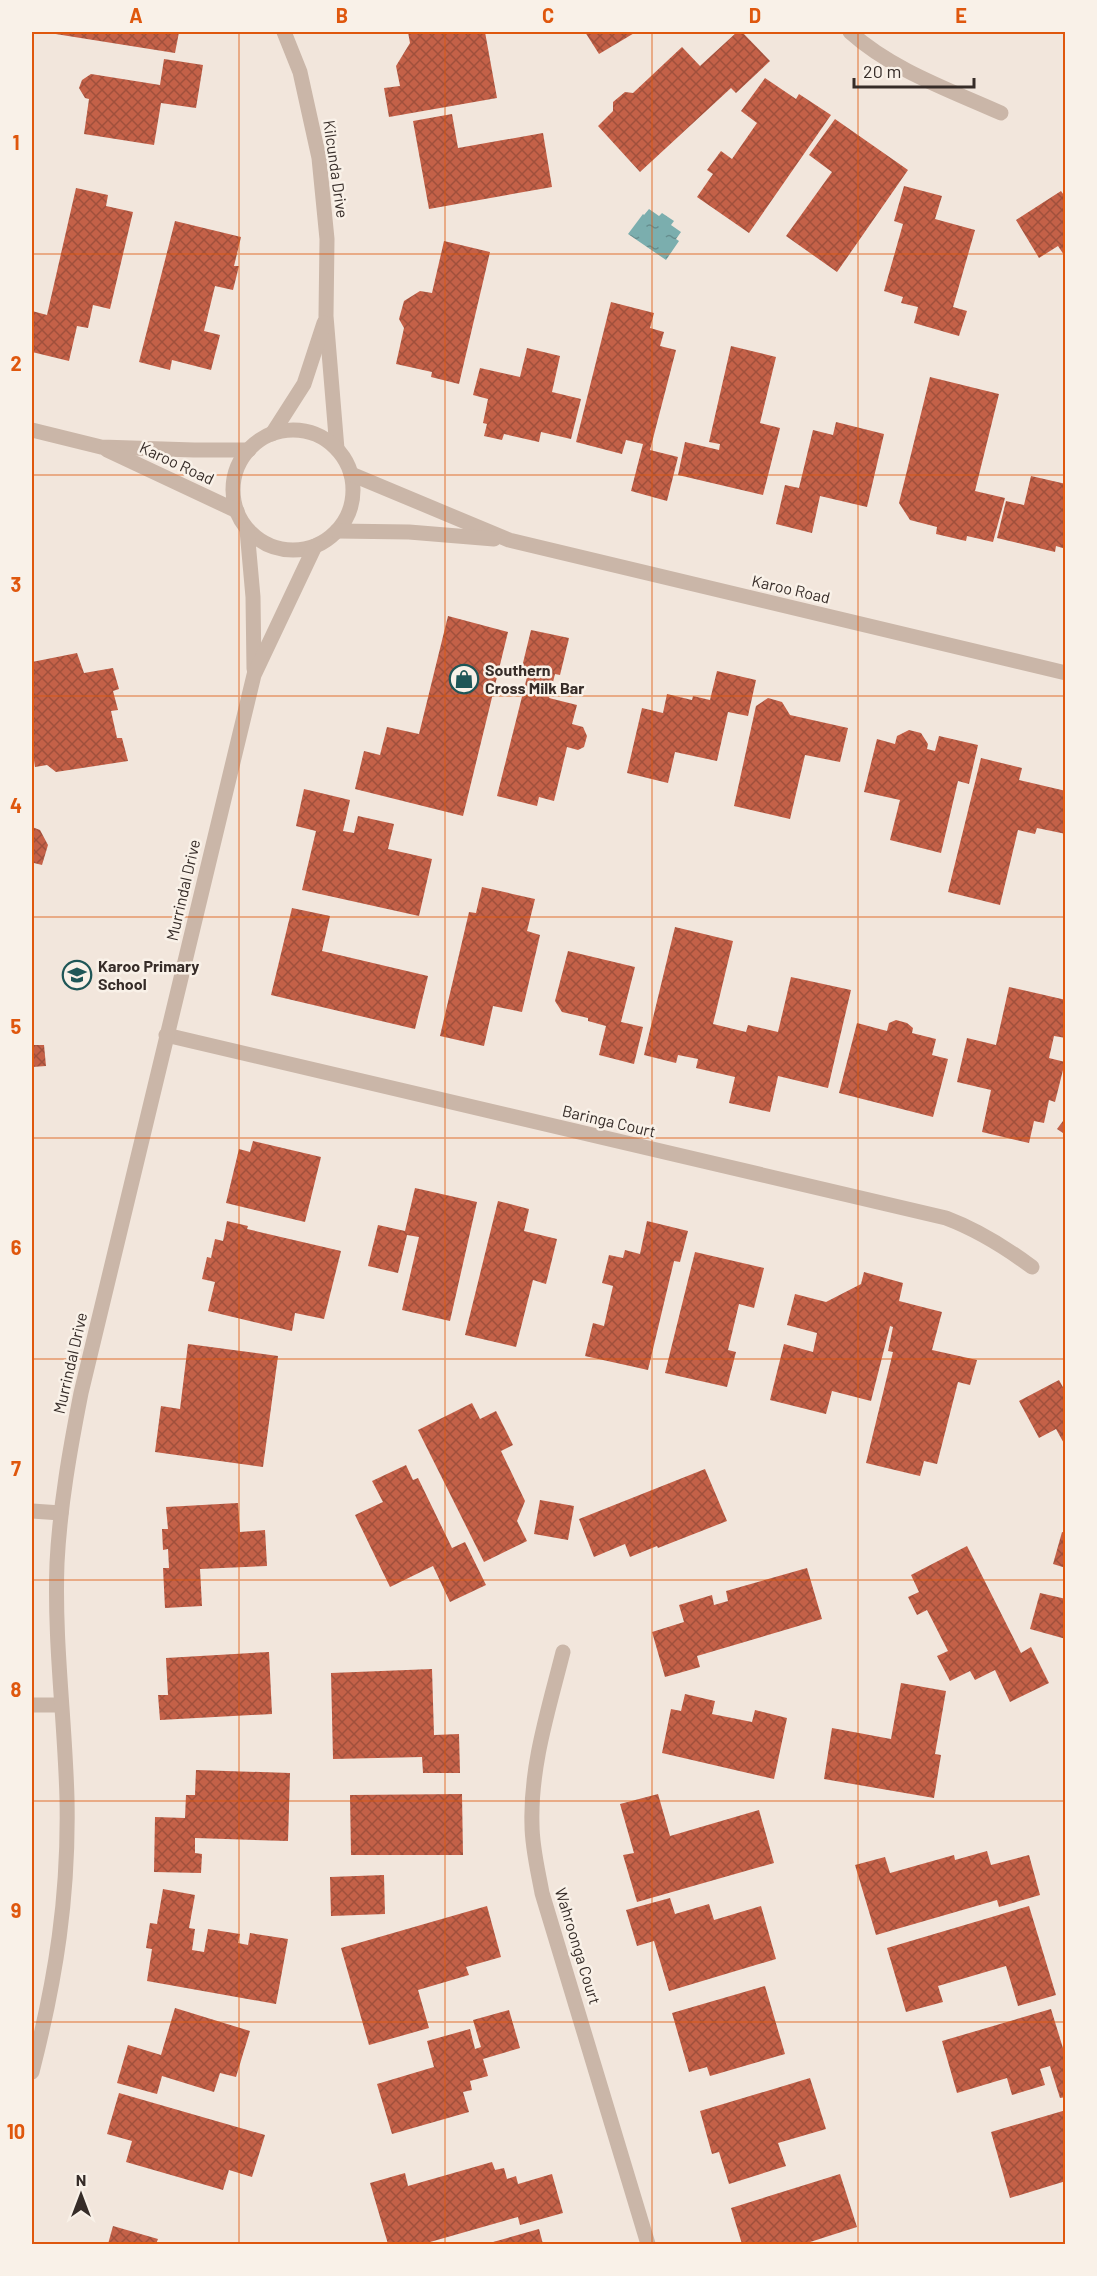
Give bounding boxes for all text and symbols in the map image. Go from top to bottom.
text: A [129,3,143,27]
text: B [336,3,348,27]
text: C [542,3,554,27]
text: D [749,3,761,27]
text: E [955,3,967,27]
scale bar [854,51,974,89]
text: 20 m [863,60,901,82]
street label: Kilcunda Drive [320,119,353,219]
text: 1 [12,130,20,154]
text: 2 [10,351,22,375]
street label: Karoo Road [137,437,217,488]
street label: Karoo Road [750,570,832,607]
text: 3 [11,572,21,596]
place label: Southern Cross Milk Bar [485,660,584,697]
shop icon: Southern Cross Milk Bar [448,663,480,695]
text: 4 [10,793,22,817]
street label: Murrindal Drive [162,837,203,943]
place label: Karoo Primary School [98,956,199,993]
school or university icon: Karoo Primary School [61,959,93,991]
text: 5 [11,1014,22,1038]
street label: Baringa Court [560,1101,658,1141]
text: 6 [11,1235,22,1259]
street label: Murrindal Drive [49,1310,90,1416]
text: 7 [11,1456,21,1480]
text: 8 [11,1677,22,1701]
street label: Wahroonga Court [552,1885,605,2006]
text: 9 [11,1898,21,1922]
text: 10 [7,2119,25,2143]
north arrow [51,2165,111,2225]
text: N [76,2170,86,2189]

